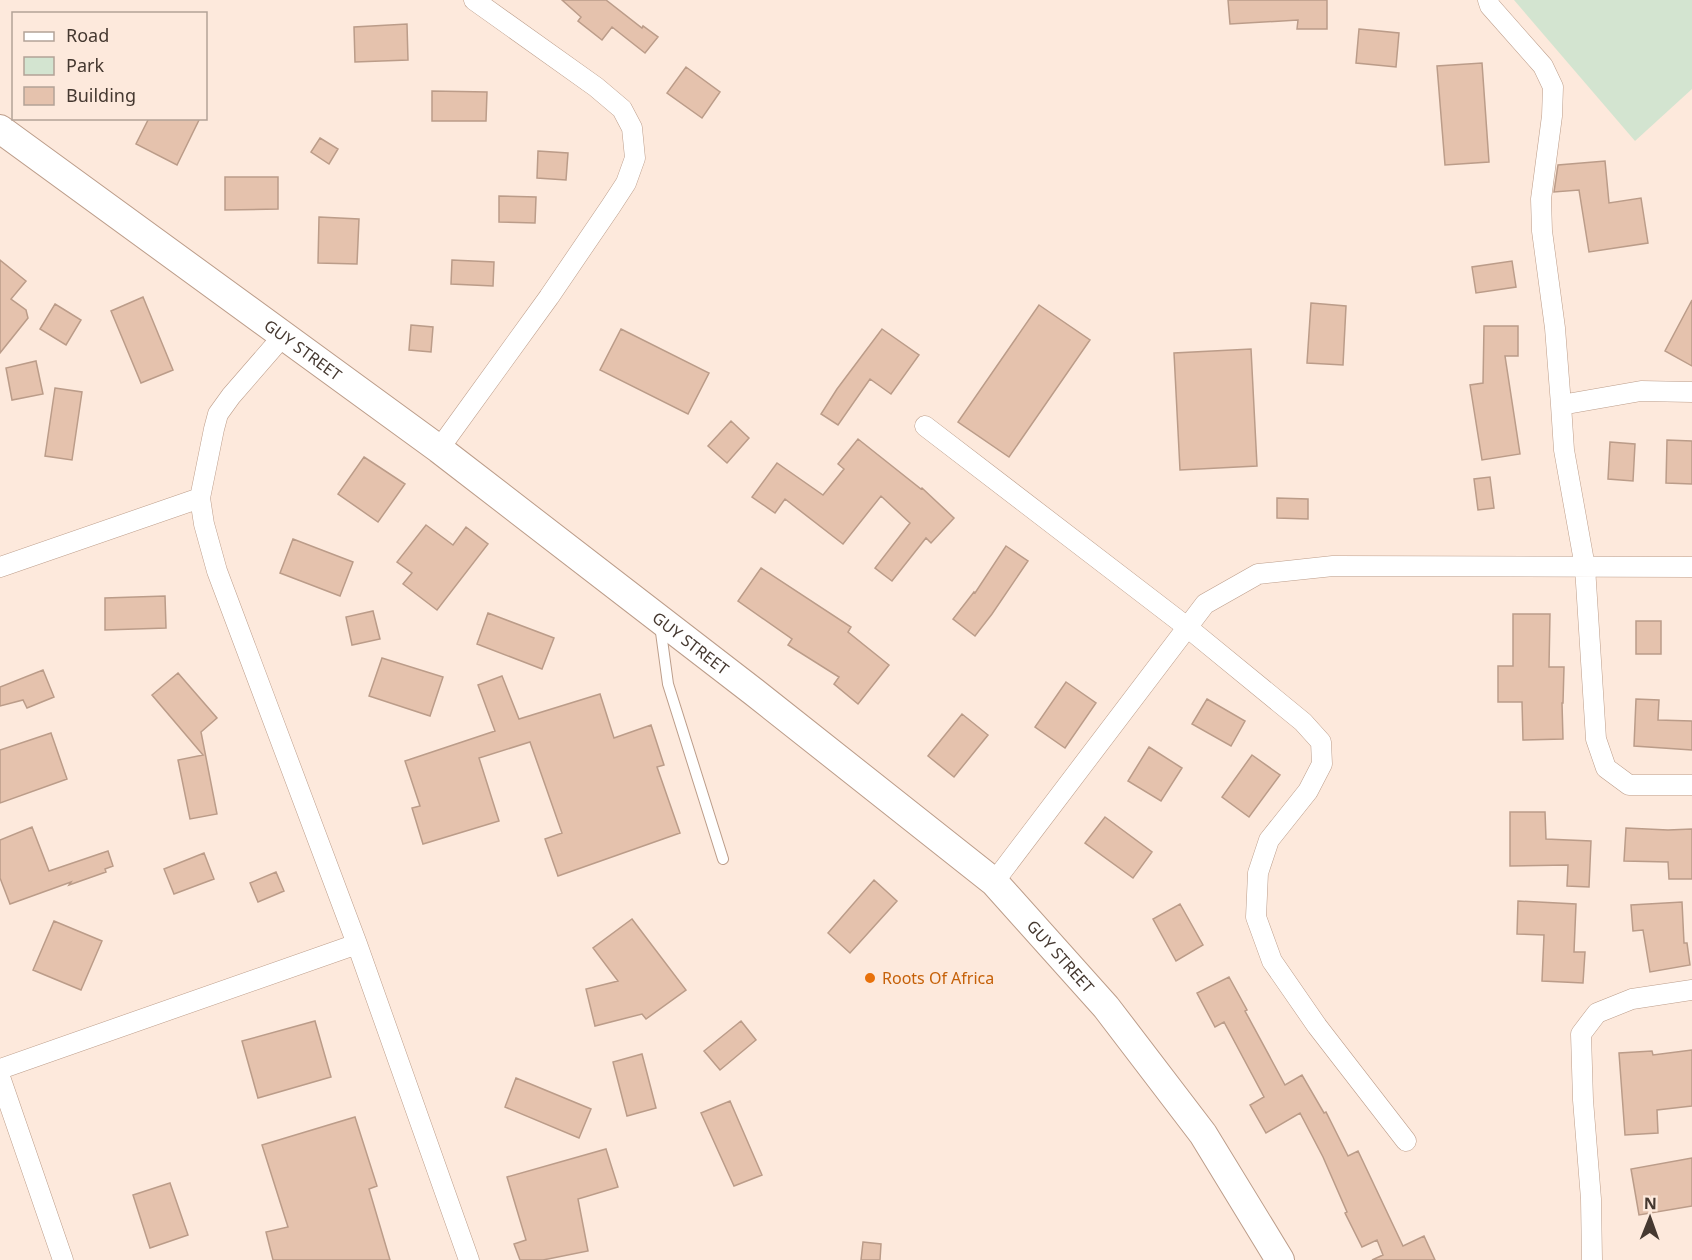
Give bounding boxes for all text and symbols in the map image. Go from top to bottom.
legend [12,12,207,120]
text: Road [66,23,109,47]
text: Park [66,53,104,77]
text: Building [66,83,136,107]
street label: GUY STREET [260,314,346,386]
street label: GUY STREET [648,607,733,680]
street label: GUY STREET [1022,915,1099,998]
place label: Roots Of Africa [882,967,994,989]
marker: Roots Of Africa [863,971,877,985]
north arrow [1620,1188,1680,1248]
text: N [1644,1192,1657,1214]

